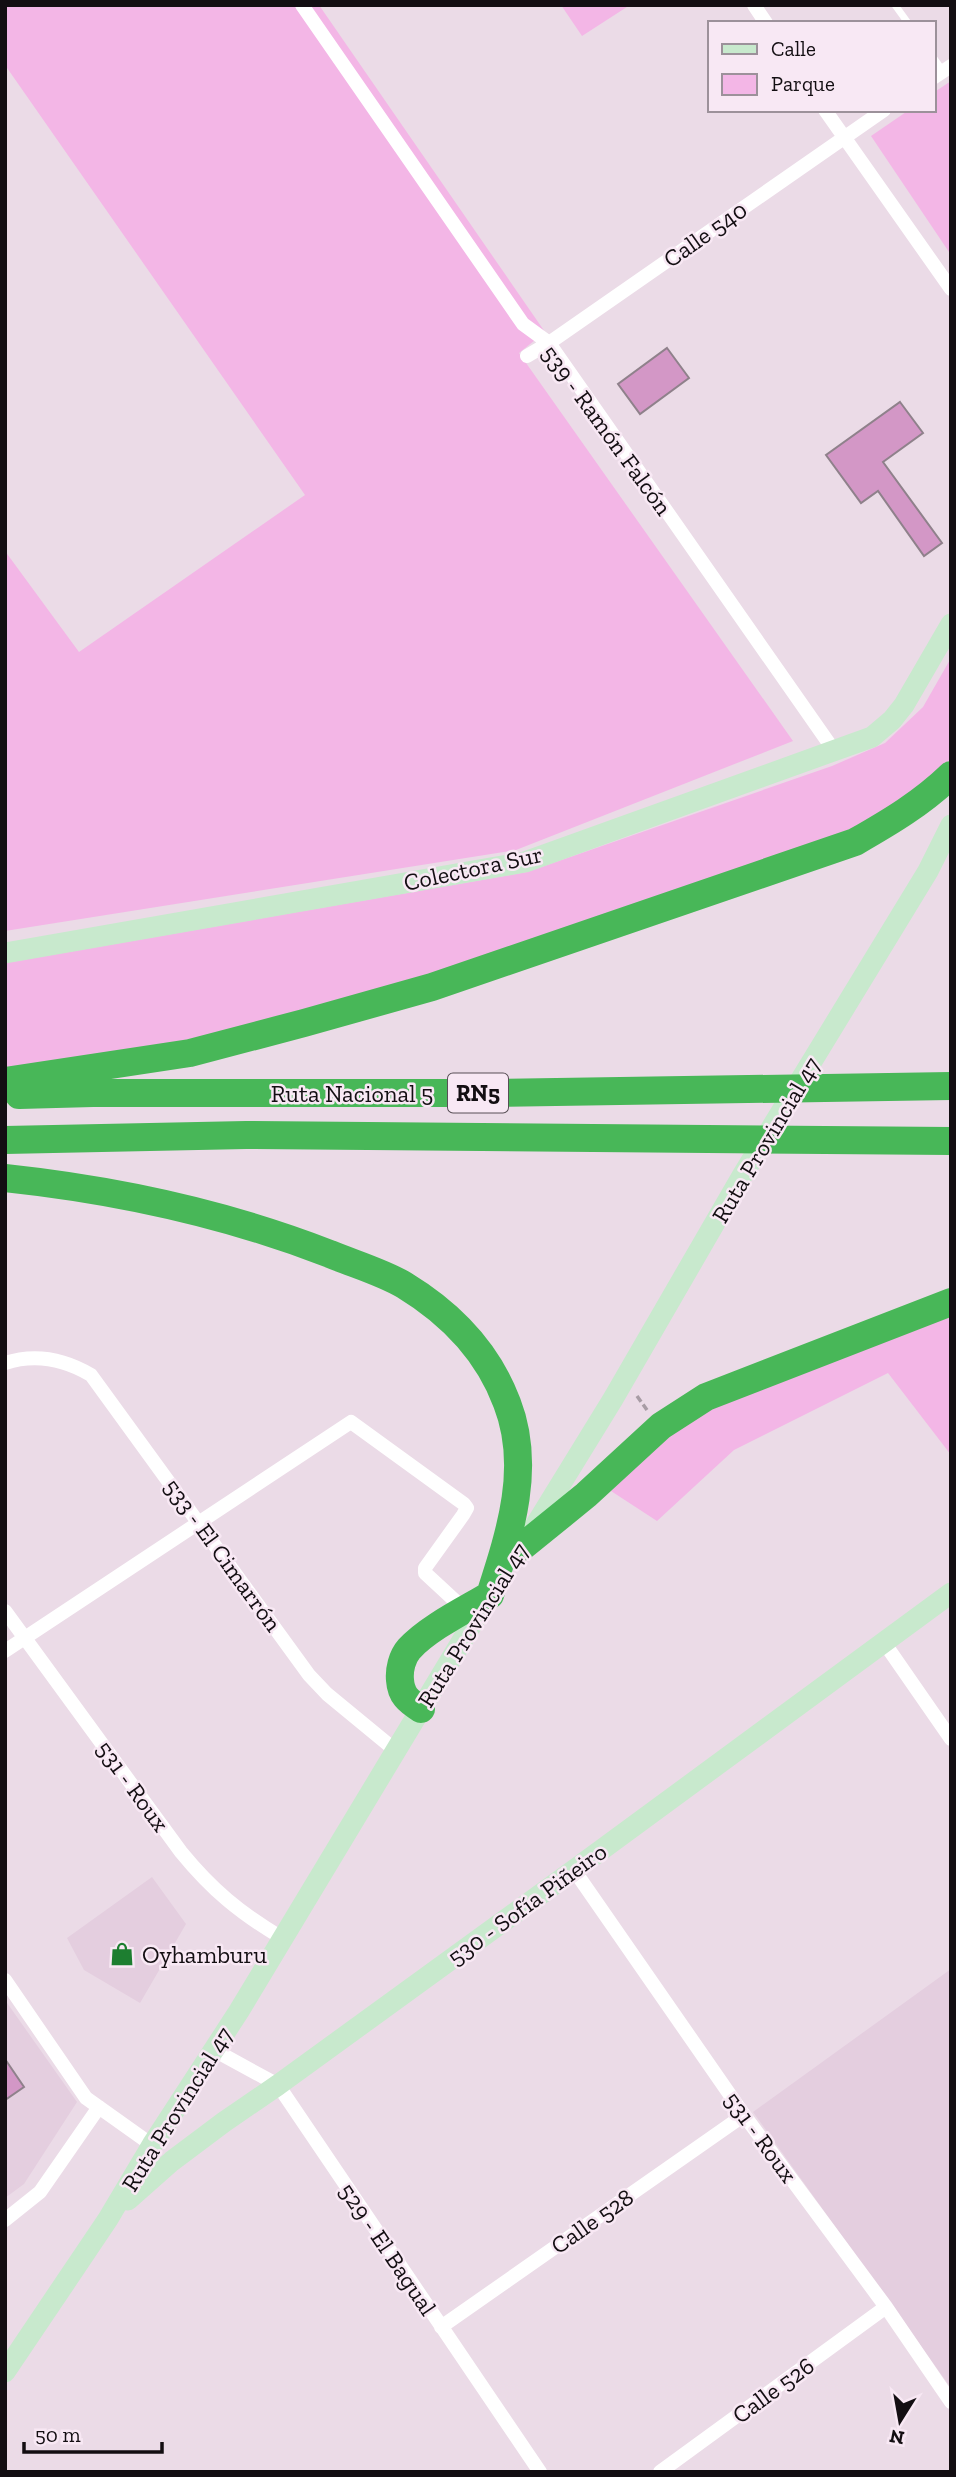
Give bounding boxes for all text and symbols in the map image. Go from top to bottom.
legend [708,21,935,112]
text: Calle [771,36,816,61]
text: Parque [771,71,835,96]
street label: Calle 540 [658,195,752,273]
street label: 539 - Ramón Falcón [536,339,678,521]
street label: Colectora Sur [401,839,545,897]
street label: Ruta Provincial 47 [705,1052,827,1228]
road number: RN5 [448,1074,508,1112]
street label: Ruta Nacional 5 [271,1079,433,1108]
street label: 533 - El Cimarrón [158,1473,288,1637]
street label: Ruta Provincial 47 [411,1538,535,1712]
street label: 531 - Roux [90,1735,176,1837]
street label: 530 - Sofía Piñeiro [442,1837,612,1971]
shop icon: Oyhamburu [108,1940,136,1968]
place label: Oyhamburu [142,1940,268,1969]
street label: Ruta Provincial 47 [115,2022,239,2196]
street label: 531 - Roux [718,2086,804,2188]
street label: 529 - El Bagual [333,2177,443,2321]
street label: Calle 528 [545,2182,639,2260]
street label: Calle 526 [726,2351,820,2429]
north arrow [865,2386,935,2456]
scale bar [24,2410,163,2454]
text: 50 m [35,2422,81,2447]
text: N [888,2425,906,2450]

